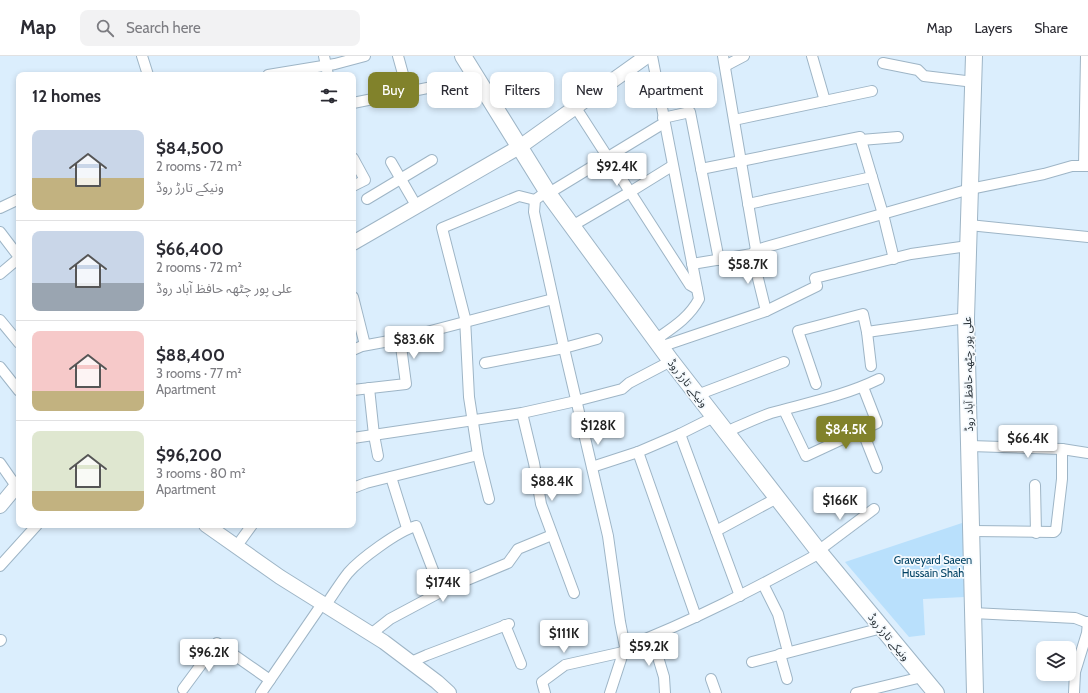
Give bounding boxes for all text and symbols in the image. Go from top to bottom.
search box [80,10,360,46]
text: Map [20,16,56,39]
icon: search [94,17,116,39]
text: Search here [126,19,201,37]
text: Map [927,19,952,37]
text: Layers [974,19,1012,37]
text: Share [1034,19,1068,37]
chip: Buy [368,72,419,108]
chip: Rent [427,72,482,108]
chip: Filters [490,72,554,108]
chip: New [562,72,617,108]
chip: Apartment [625,72,717,108]
icon: filters [318,85,340,107]
text: 12 homes [32,86,101,106]
text: $84,500 [156,138,224,158]
icon: home [64,146,112,194]
pin: $92.4K [584,153,650,187]
text: 2 rooms · 72 m² [156,158,242,174]
text: $92.4K [597,158,637,174]
text: ونیکے تارڑ روڈ [156,179,224,195]
text: $66,400 [156,239,223,259]
icon: home [64,247,112,295]
pin: $58.7K [715,251,781,285]
text: $58.7K [728,256,768,272]
text: 2 rooms · 72 m² [156,259,242,275]
text: علی پور چٹھہ حافظ آباد روڈ [156,280,292,296]
street label: علی پور چٹھہ حافظ آباد روڈ [960,316,977,432]
pin: $83.6K [381,326,447,360]
text: $83.6K [394,331,434,347]
text: $88,400 [156,345,225,365]
icon: home [64,347,112,395]
street label: ونیکے تارڑ روڈ [665,356,711,410]
text: 3 rooms · 77 m² [156,365,242,381]
text: Apartment [156,381,216,397]
pin: $128K [570,412,626,446]
pin: $84.5K [813,416,879,450]
text: $128K [580,417,616,433]
text: $84.5K [825,421,867,437]
pin: $66.4K [995,425,1061,459]
text: $66.4K [1007,430,1049,446]
text: $96,200 [156,445,222,465]
icon: home [64,447,112,495]
text: 3 rooms · 80 m² [156,465,246,481]
pin: $88.4K [519,468,585,502]
text: $88.4K [531,473,573,489]
text: Apartment [156,481,216,497]
pin: $166K [812,487,868,521]
text: $166K [822,492,858,508]
park label: Graveyard Saeen Hussain Shah [894,553,972,580]
pin: $174K [415,569,471,603]
text: $174K [426,574,460,590]
street label: ونیکے تارڑ روڈ [865,611,913,664]
pin: $111K [536,620,592,654]
text: $111K [549,625,579,641]
pin: $59.2K [616,633,682,667]
text: $59.2K [629,638,669,654]
pin: $96.2K [176,639,242,673]
map controls [1036,641,1076,681]
button: layers [1036,641,1076,681]
text: $96.2K [189,644,229,660]

